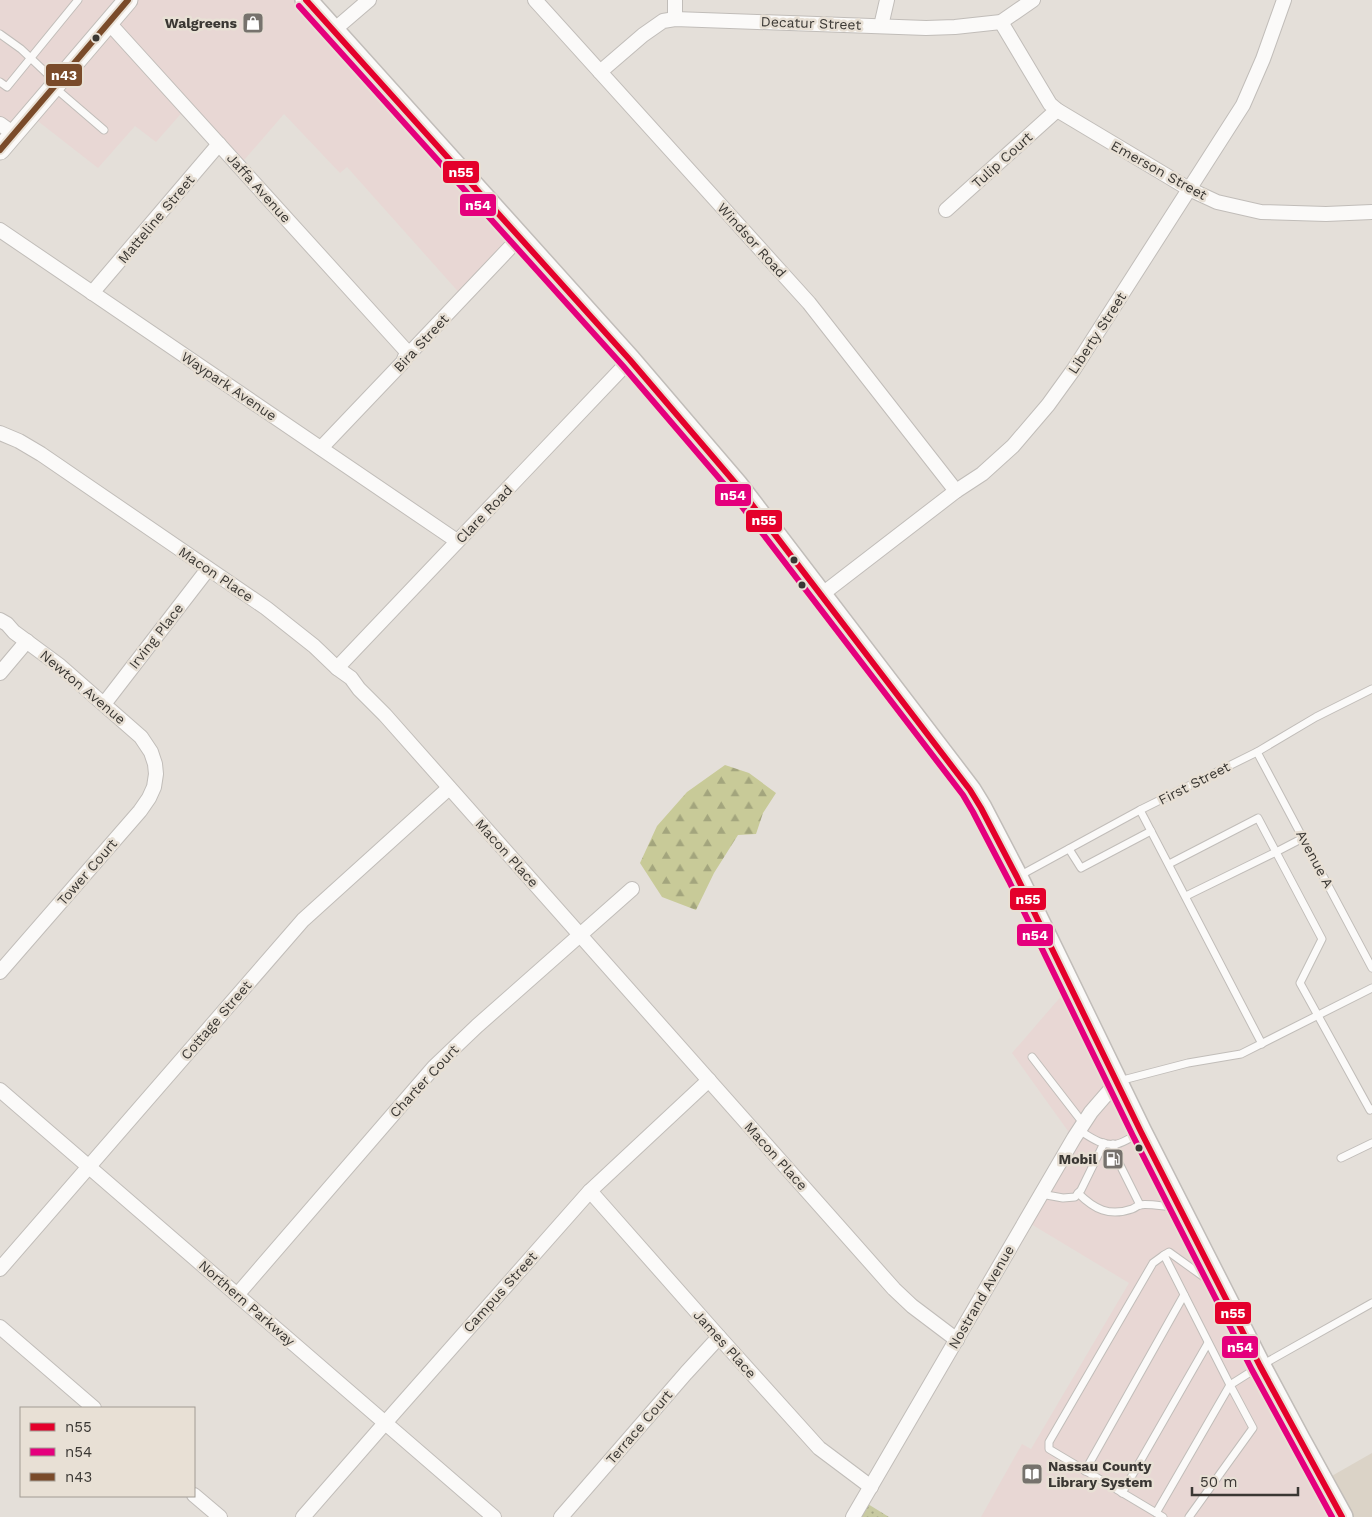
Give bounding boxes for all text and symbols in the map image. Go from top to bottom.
shop icon: Walgreens [241,11,265,35]
street label: Decatur Street [761,13,862,33]
place label: Walgreens [165,15,238,31]
unlabelled marker [91,33,101,43]
line badge: n43 [45,63,83,87]
text: n43 [51,67,77,83]
street label: Tulip Court [969,129,1036,191]
street label: Emerson Street [1108,137,1210,203]
street label: Jaffa Avenue [224,150,294,226]
line badge: n55 [442,160,480,184]
text: n55 [448,164,474,180]
street label: Matteline Street [114,172,198,266]
line badge: n54 [459,193,497,217]
text: n54 [465,197,491,213]
street label: Windsor Road [714,199,790,281]
street label: Liberty Street [1065,289,1129,377]
street label: Bira Street [390,311,452,375]
street label: Waypark Avenue [178,348,280,424]
street label: Clare Road [452,482,516,546]
line badge: n54 [714,483,752,507]
text: n54 [720,487,746,503]
line badge: n55 [745,509,783,533]
text: n55 [751,512,777,528]
street label: Macon Place [176,543,256,605]
unlabelled marker [789,555,799,565]
unlabelled marker [797,580,807,590]
street label: Irving Place [126,600,186,672]
street label: Newton Avenue [37,647,129,727]
street label: First Street [1156,758,1232,808]
street label: Macon Place [472,816,542,890]
street label: Avenue A [1293,827,1337,891]
street label: Tower Court [54,835,120,908]
line badge: n55 [1009,887,1047,911]
text: n55 [1015,891,1041,907]
line badge: n54 [1016,923,1054,947]
text: n54 [1022,927,1048,943]
street label: Cottage Street [177,977,255,1063]
street label: Charter Court [386,1041,462,1121]
street label: Macon Place [741,1119,811,1193]
unlabelled marker [1134,1143,1144,1153]
fuel station icon: Mobil [1101,1147,1125,1171]
place label: Mobil [1058,1151,1097,1167]
street label: Nostrand Avenue [945,1243,1017,1351]
street label: Campus Street [460,1248,540,1335]
street label: Northern Parkway [196,1257,299,1350]
line badge: n55 [1214,1301,1252,1325]
text: n55 [1220,1305,1246,1321]
street label: James Place [690,1307,760,1381]
line badge: n54 [1221,1335,1259,1359]
text: n54 [1227,1339,1253,1355]
street label: Terrace Court [603,1387,676,1467]
legend [20,1407,195,1497]
text: n55 [65,1418,92,1436]
text: n54 [65,1443,92,1461]
place label: Nassau County Library System [1048,1458,1152,1490]
library icon: Nassau County Library System [1020,1462,1044,1486]
scale bar [1192,1464,1298,1496]
text: n43 [65,1468,92,1486]
text: 50 m [1200,1473,1237,1491]

